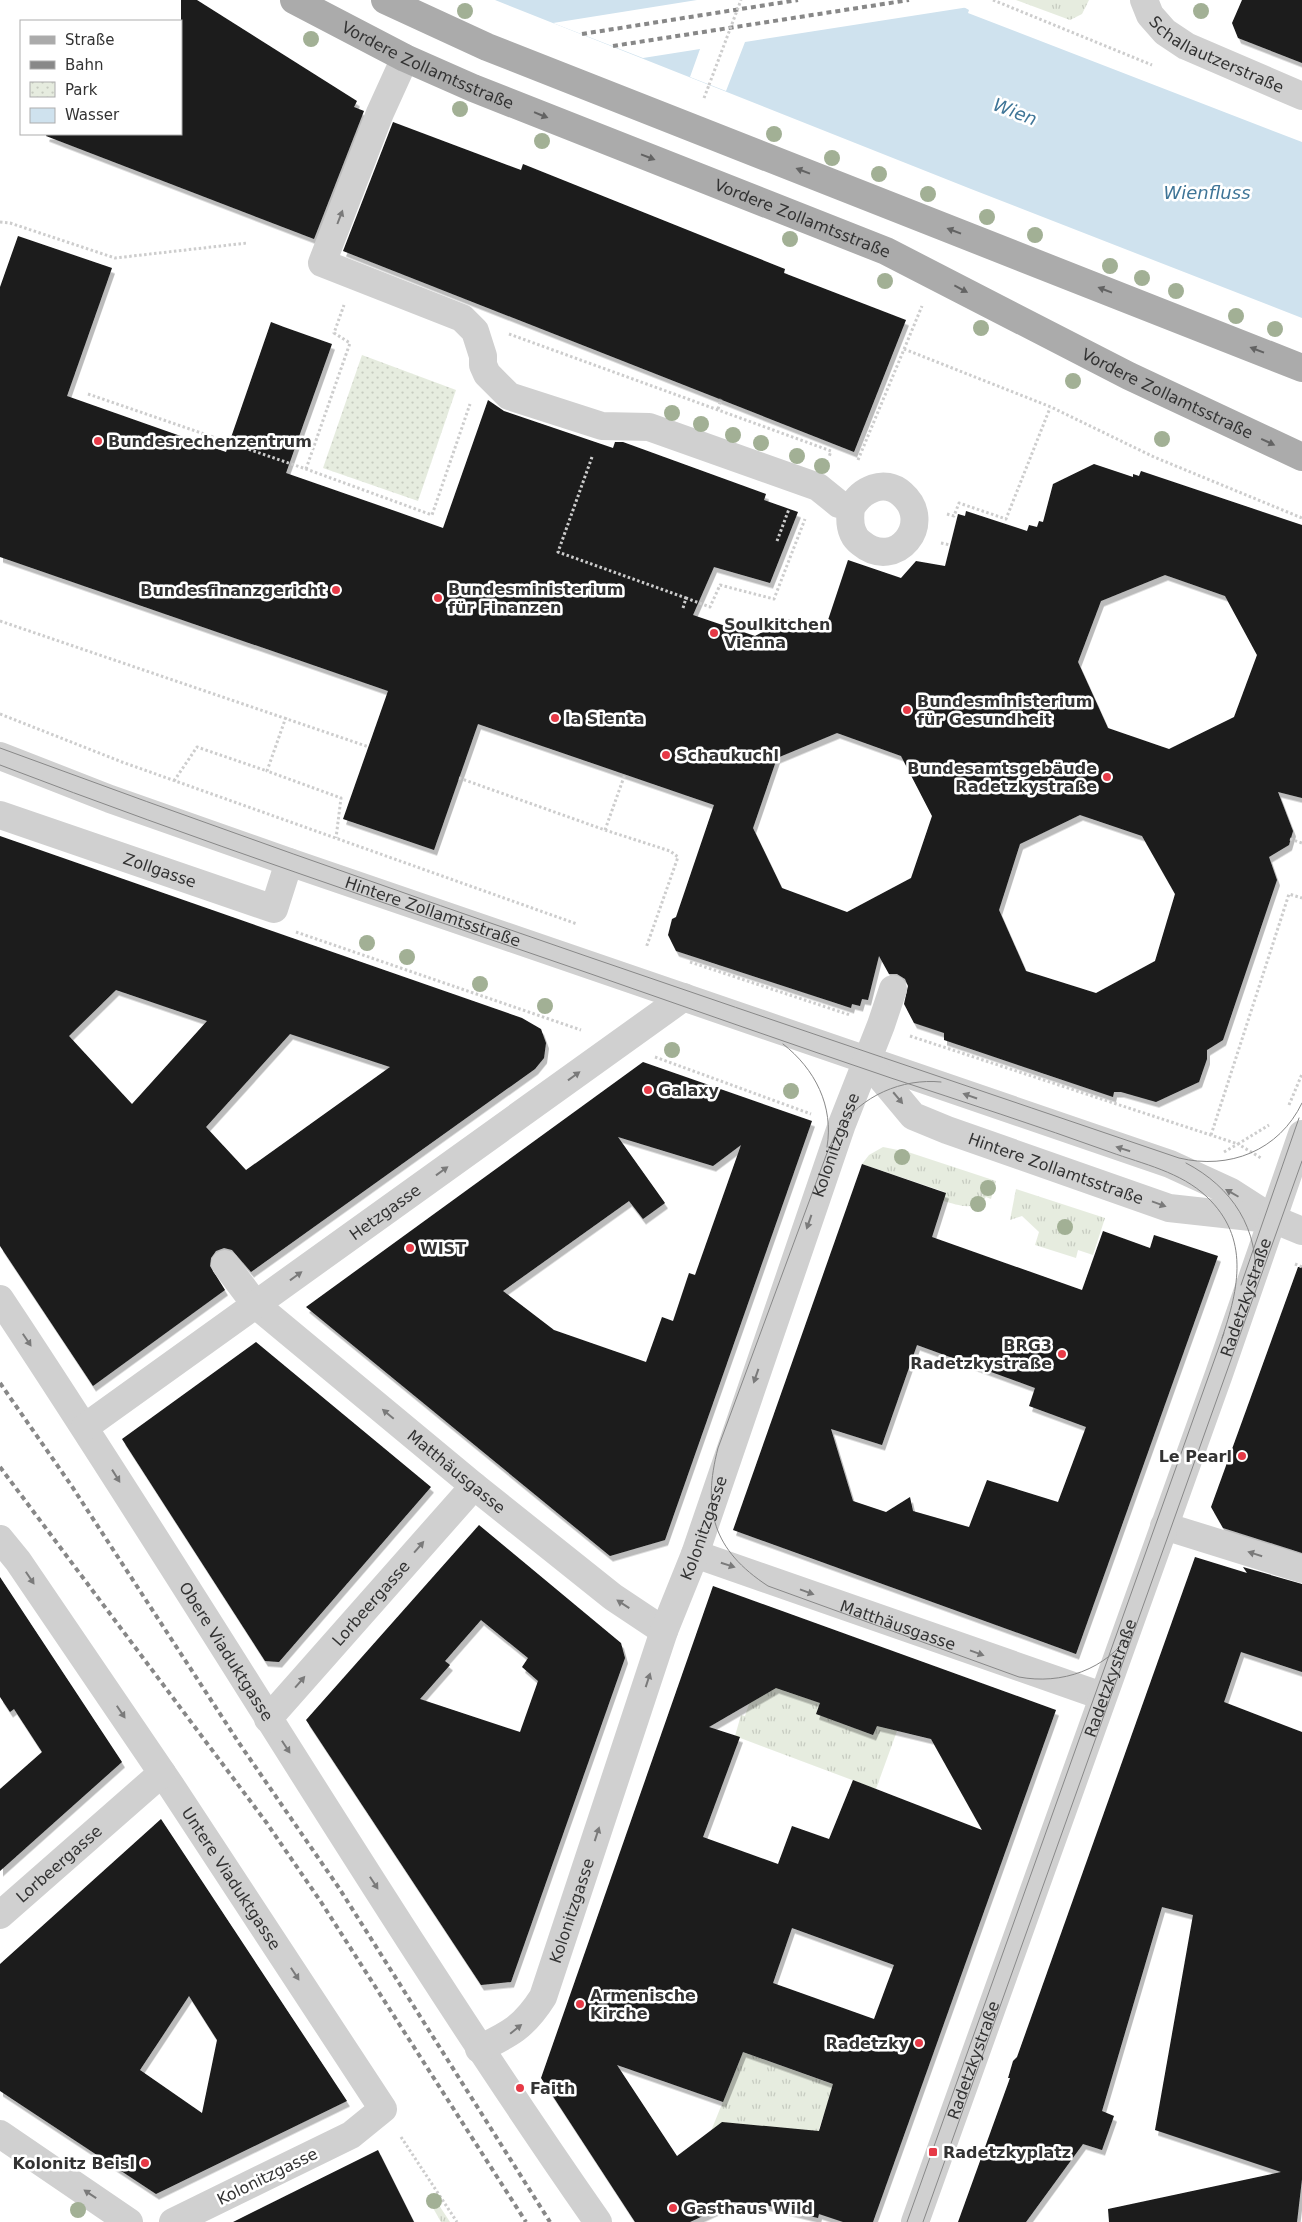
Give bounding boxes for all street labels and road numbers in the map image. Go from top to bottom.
street label: Schallautzerstraße [1145,12,1287,97]
street label: Vordere Zollamtsstraße [338,18,517,113]
street label: Vordere Zollamtsstraße [712,175,893,262]
street label: Vordere Zollamtsstraße [1079,344,1256,443]
street label: Zollgasse [121,849,199,892]
street label: Hintere Zollamtsstraße [342,873,523,951]
street label: Kolonitzgasse [809,1090,863,1200]
street label: Hintere Zollamtsstraße [966,1129,1146,1208]
street label: Hetzgasse [346,1180,424,1244]
street label: Radetzkystraße [1217,1236,1275,1359]
street label: Matthäusgasse [404,1426,509,1517]
street label: Kolonitzgasse [676,1473,731,1583]
street label: Lorbeergasse [328,1557,414,1650]
street label: Obere Viaduktgasse [175,1579,277,1725]
street label: Matthäusgasse [838,1596,958,1654]
street label: Radetzkystraße [1081,1616,1140,1740]
street label: Untere Viaduktgasse [178,1804,285,1953]
street label: Lorbeergasse [12,1821,106,1907]
street label: Kolonitzgasse [546,1856,598,1966]
street label: Radetzkystraße [944,1999,1003,2122]
street label: Kolonitzgasse [214,2144,321,2209]

